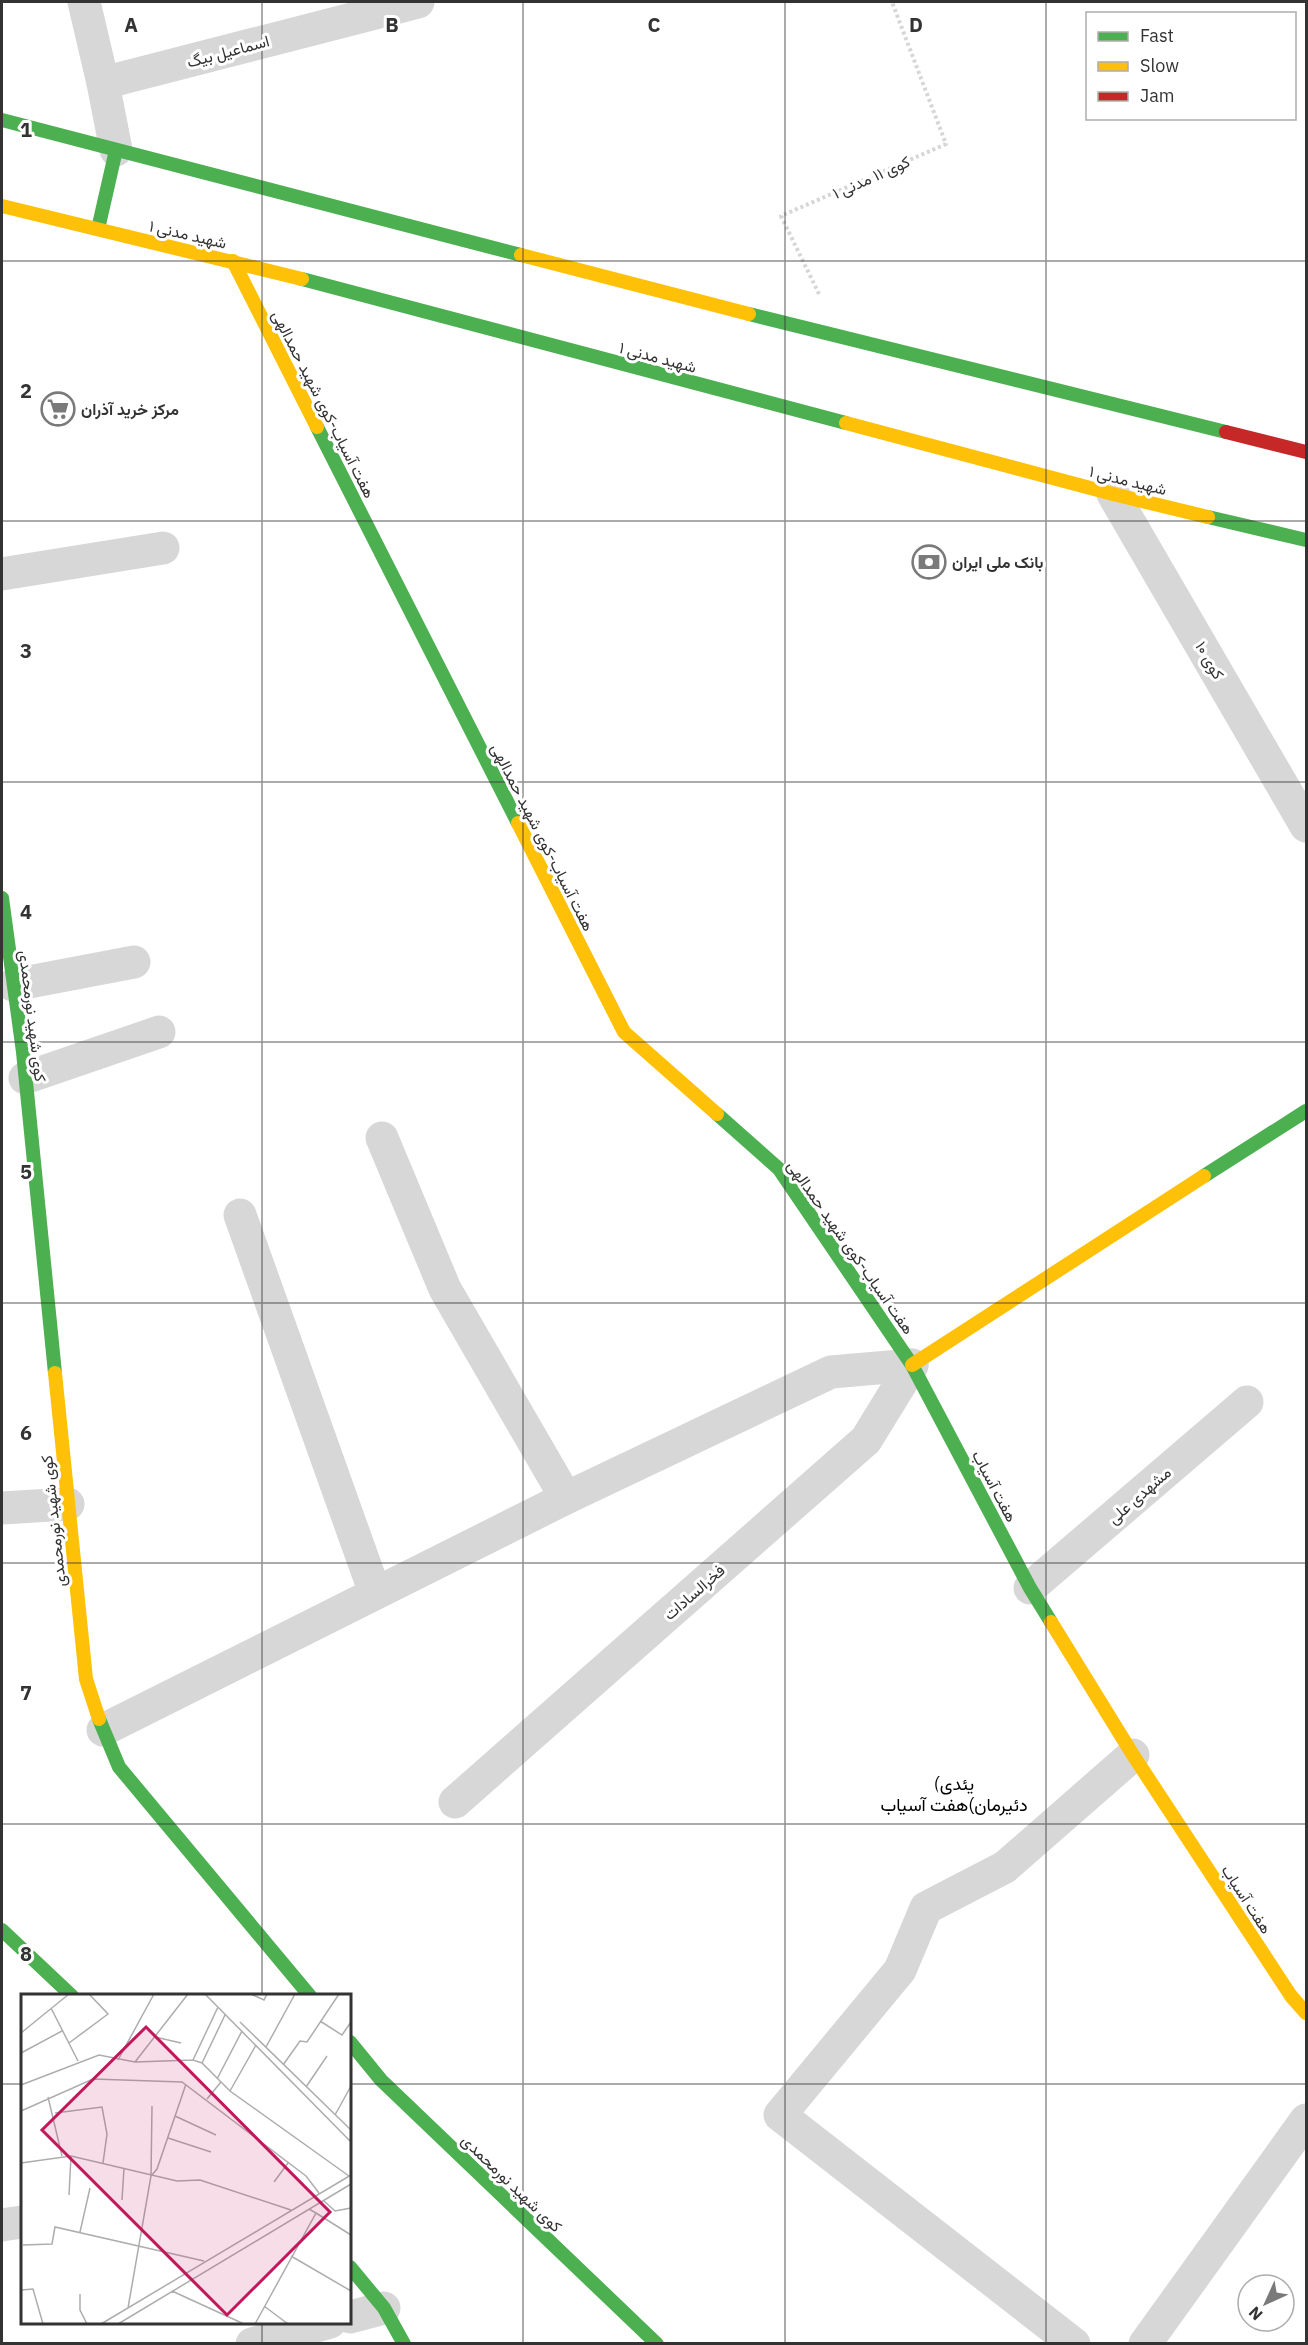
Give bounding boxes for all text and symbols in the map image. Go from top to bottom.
text: A [124,11,138,38]
text: B [385,11,399,38]
text: C [647,11,661,38]
text: D [909,11,923,38]
legend [1086,12,1296,120]
text: Fast [1140,24,1174,47]
street label: اسماعیل بیگ [185,30,272,73]
text: Slow [1140,54,1179,77]
text: Jam [1140,84,1175,107]
text: 1 [20,116,32,143]
street label: کوی ۱۱ مدنی ۱ [829,151,913,204]
street label: شهید مدنی ۱ [147,215,229,254]
street label: هفت آسیاب-کوی شهید حمدالهی [267,307,380,502]
street label: شهید مدنی ۱ [617,337,699,378]
text: 2 [20,377,32,404]
supermarket icon: مرکز خرید آذران [40,391,76,427]
place label: مرکز خرید آذران [81,399,179,420]
street label: شهید مدنی ۱ [1087,461,1169,500]
bank icon: بانک ملی ایران [911,544,947,580]
place label: بانک ملی ایران [952,552,1044,573]
text: 3 [20,637,32,664]
street label: کوی ۱۰ [1190,637,1229,683]
street label: هفت آسیاب-کوی شهید حمدالهی [486,740,599,935]
text: 4 [20,898,32,925]
street label: کوی شهید نورمحمدی [14,949,51,1083]
street label: هفت آسیاب-کوی شهید حمدالهی [782,1156,919,1339]
text: 5 [20,1158,32,1185]
text: 6 [20,1419,32,1446]
street label: هفت آسیاب [968,1447,1022,1525]
street label: کوی شهید نورمحمدی [36,1454,71,1588]
street label: مشهدی علی [1103,1462,1175,1529]
street label: فخرالسادات [659,1560,729,1625]
text: 7 [20,1679,32,1706]
district label: (یئدی دئیرمان)هفت آسیاب [880,1772,1028,1816]
street label: هفت آسیاب [1217,1861,1277,1937]
text: 8 [20,1940,32,1967]
inset map [21,1994,351,2324]
street label: کوی شهید نورمحمدی [457,2130,567,2237]
north arrow [1236,2273,1296,2333]
text: N [1244,2302,1267,2325]

